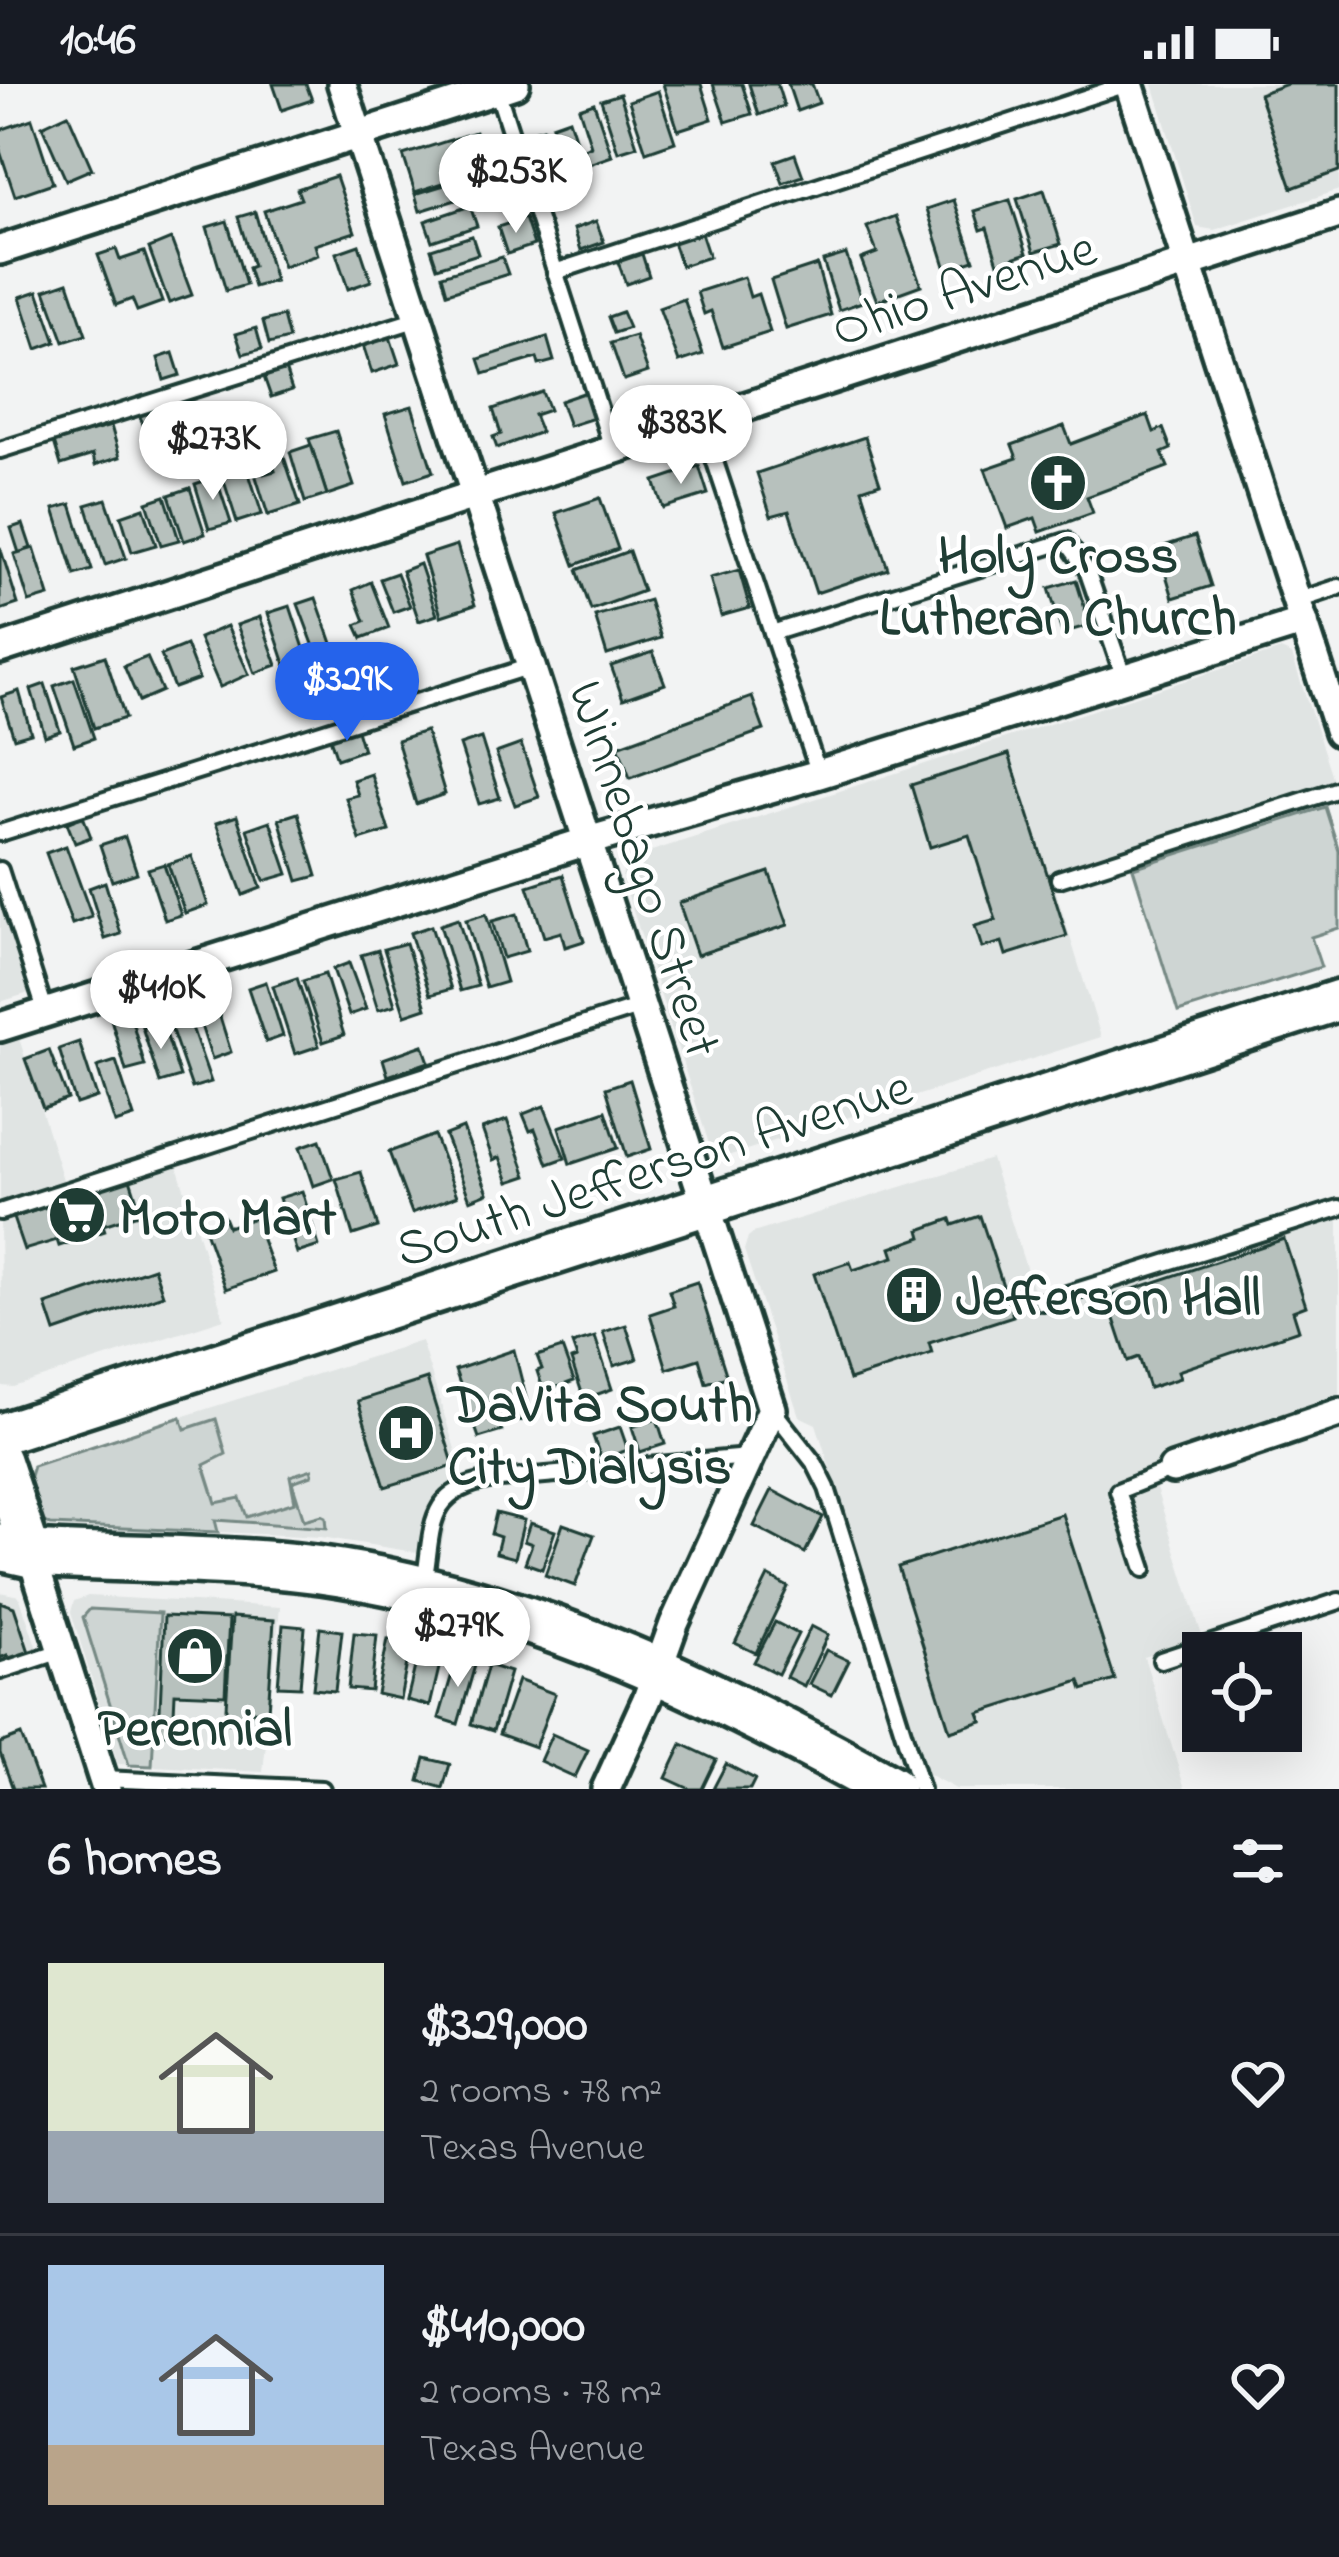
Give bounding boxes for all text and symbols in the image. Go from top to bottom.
text: 10:46 [60,9,136,75]
pin: $253K [432,134,600,236]
text: $253K [466,144,566,201]
street label: Ohio Avenue [823,212,1108,371]
pin: $383K [597,385,765,487]
text: $383K [636,395,726,452]
pin: $273K [129,401,297,503]
text: $273K [166,411,260,468]
church icon: Holy Cross Lutheran Church [1027,452,1089,514]
place label: Holy Cross Lutheran Church [879,520,1237,660]
pin: $329K [263,642,431,744]
text: $329K [302,652,392,709]
street label: Winnebago Street [543,672,739,1068]
pin: $410K [77,950,245,1052]
text: $410K [117,960,205,1017]
street label: South Jefferson Avenue [387,1051,924,1292]
place label: Moto Mart [119,1182,337,1260]
supermarket icon: Moto Mart [46,1184,108,1246]
place label: Jefferson Hall [956,1262,1261,1340]
building icon: Jefferson Hall [883,1264,945,1326]
place label: DaVita South City Dialysis [446,1369,753,1510]
hospital icon: DaVita South City Dialysis [375,1402,437,1464]
pin: $279K [374,1588,542,1690]
text: $279K [413,1598,503,1655]
shop icon: Perennial [164,1625,226,1687]
map controls [1182,1632,1302,1752]
button: locate [1182,1632,1302,1752]
place label: Perennial [98,1693,292,1771]
text: 6 homes [48,1824,222,1899]
icon: filters [1225,1828,1291,1894]
text: $329,000 [420,1989,588,2064]
icon: home [144,2011,288,2155]
icon: heart [1225,2050,1291,2116]
text: 2 rooms · 78 m² [420,2064,662,2121]
text: Texas Avenue [420,2121,645,2178]
text: $410,000 [420,2290,585,2365]
icon: home [144,2313,288,2457]
icon: heart [1225,2352,1291,2418]
text: 2 rooms · 78 m² [420,2365,662,2422]
text: Texas Avenue [420,2422,645,2479]

